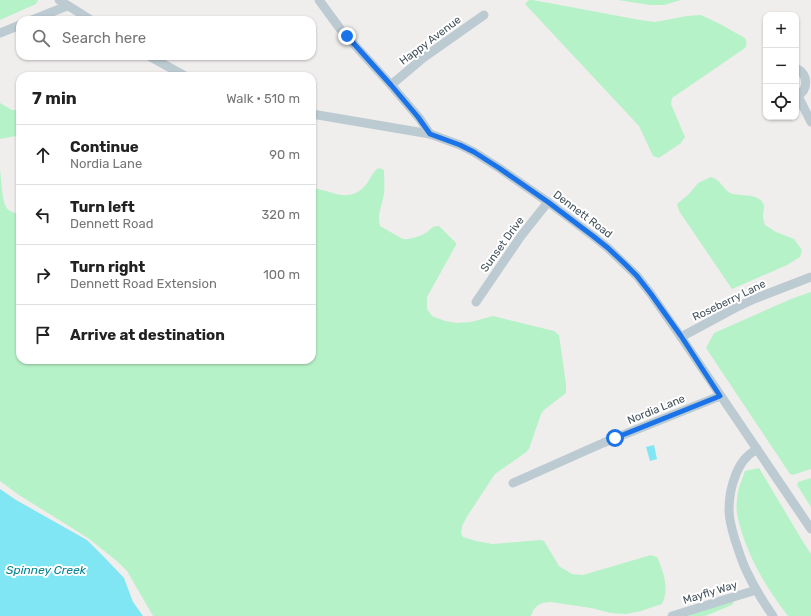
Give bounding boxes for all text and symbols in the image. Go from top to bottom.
map controls [763,12,799,120]
button: + [763,12,799,48]
street label: Happy Avenue [397,13,464,68]
search box [16,16,316,60]
icon: search [30,27,52,49]
route end [338,27,356,45]
text: Search here [62,29,146,47]
button: − [763,48,799,84]
button: locate [763,84,799,120]
text: 7 min [32,88,77,108]
text: Walk · 510 m [226,91,300,106]
text: Continue [70,138,139,156]
icon: ahead [32,144,54,166]
text: 90 m [269,147,300,162]
text: Nordia Lane [70,156,142,171]
street label: Dennett Road [551,188,615,241]
text: Turn left [70,198,135,216]
icon: left [32,204,54,226]
text: 320 m [262,207,300,222]
street label: Sunset Drive [478,214,527,275]
text: Dennett Road [70,216,153,231]
text: Turn right [70,258,145,276]
icon: right [32,264,54,286]
text: 100 m [263,267,300,282]
text: Dennett Road Extension [70,276,217,291]
street label: Roseberry Lane [690,277,768,324]
icon: arrive [32,324,54,346]
text: Arrive at destination [70,326,225,344]
street label: Nordia Lane [625,392,687,427]
route start [606,429,624,447]
water label: Spinney Creek [6,563,87,577]
street label: Mayfly Way [681,578,739,607]

